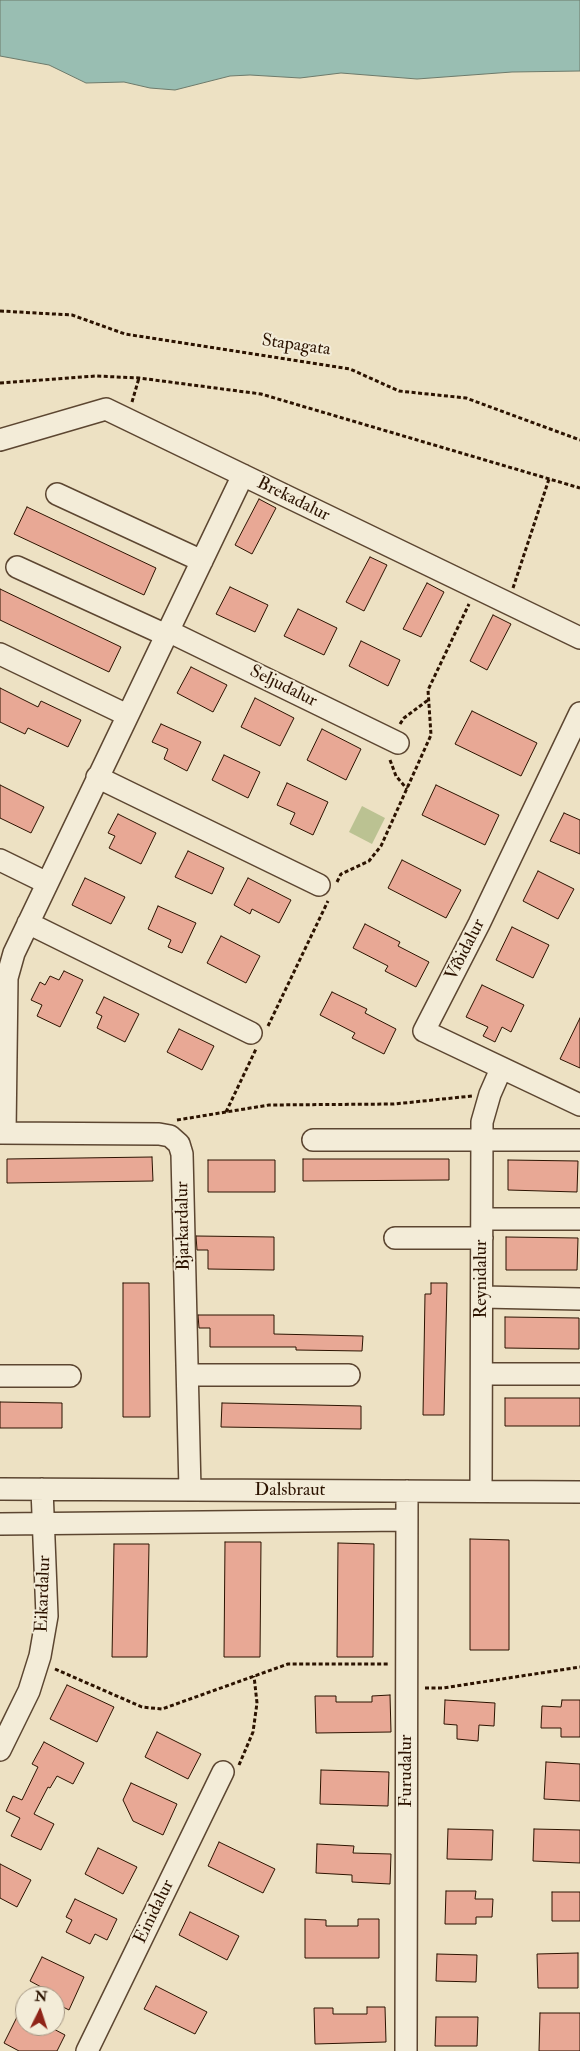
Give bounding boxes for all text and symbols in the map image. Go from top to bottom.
street label: Stapagata [260,330,332,362]
street label: Brekadalur [253,473,333,527]
street label: Seljudalur [246,661,320,713]
street label: Víðidalur [441,916,491,984]
street label: Bjarkardalur [172,1181,196,1271]
street label: Reynidalur [471,1239,493,1319]
street label: Dalsbraut [255,1480,325,1502]
street label: Eikardalur [32,1555,56,1633]
street label: Furudalur [396,1734,418,1808]
street label: Einidalur [130,1876,180,1948]
north arrow [15,1986,65,2036]
text: N [34,1988,48,2005]

